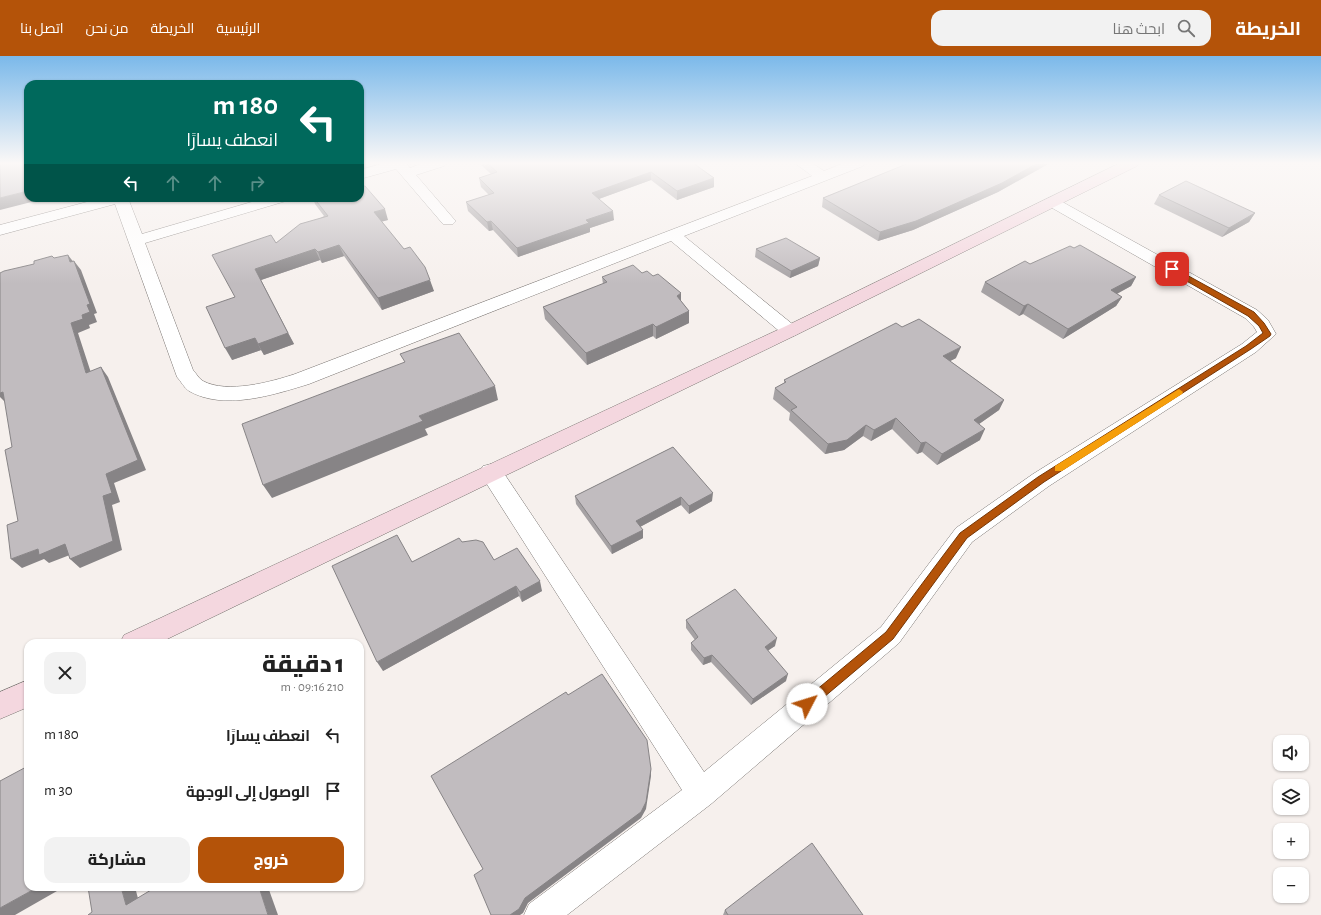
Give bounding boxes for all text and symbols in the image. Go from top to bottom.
search box [931,10,1211,46]
icon: search [1175,17,1197,39]
text: الخريطة [1235,20,1301,39]
text: اتصل بنا [20,22,64,36]
text: من نحن [86,22,129,36]
text: الخريطة [151,22,194,36]
text: الرئيسية [216,22,260,36]
text: ابحث هنا [1113,22,1165,37]
text: 180 m [213,92,278,120]
icon: left [292,96,344,148]
text: انعطف يسارًا [186,132,278,150]
icon: left [120,172,142,194]
icon: ahead [162,172,184,194]
icon: ahead [204,172,226,194]
icon: right [246,172,268,194]
pin [1155,252,1189,286]
icon: arrive [1161,258,1183,280]
button: close [44,652,86,694]
text: 1 دقيقة [262,653,344,677]
text: 210 m · 09:16 [280,681,344,694]
position arrow [786,683,828,725]
icon: left [322,724,344,746]
text: 180 m [44,727,79,742]
text: انعطف يسارًا [226,729,310,744]
map controls [1273,735,1309,903]
button: sound [1273,735,1309,771]
button: layers [1273,779,1309,815]
icon: arrive [322,780,344,802]
text: 30 m [44,783,73,798]
text: الوصول إلى الوجهة [186,785,310,800]
button: + [1273,823,1309,859]
button: مشاركة [44,837,190,883]
button: خروج [198,837,344,883]
button: − [1273,867,1309,903]

